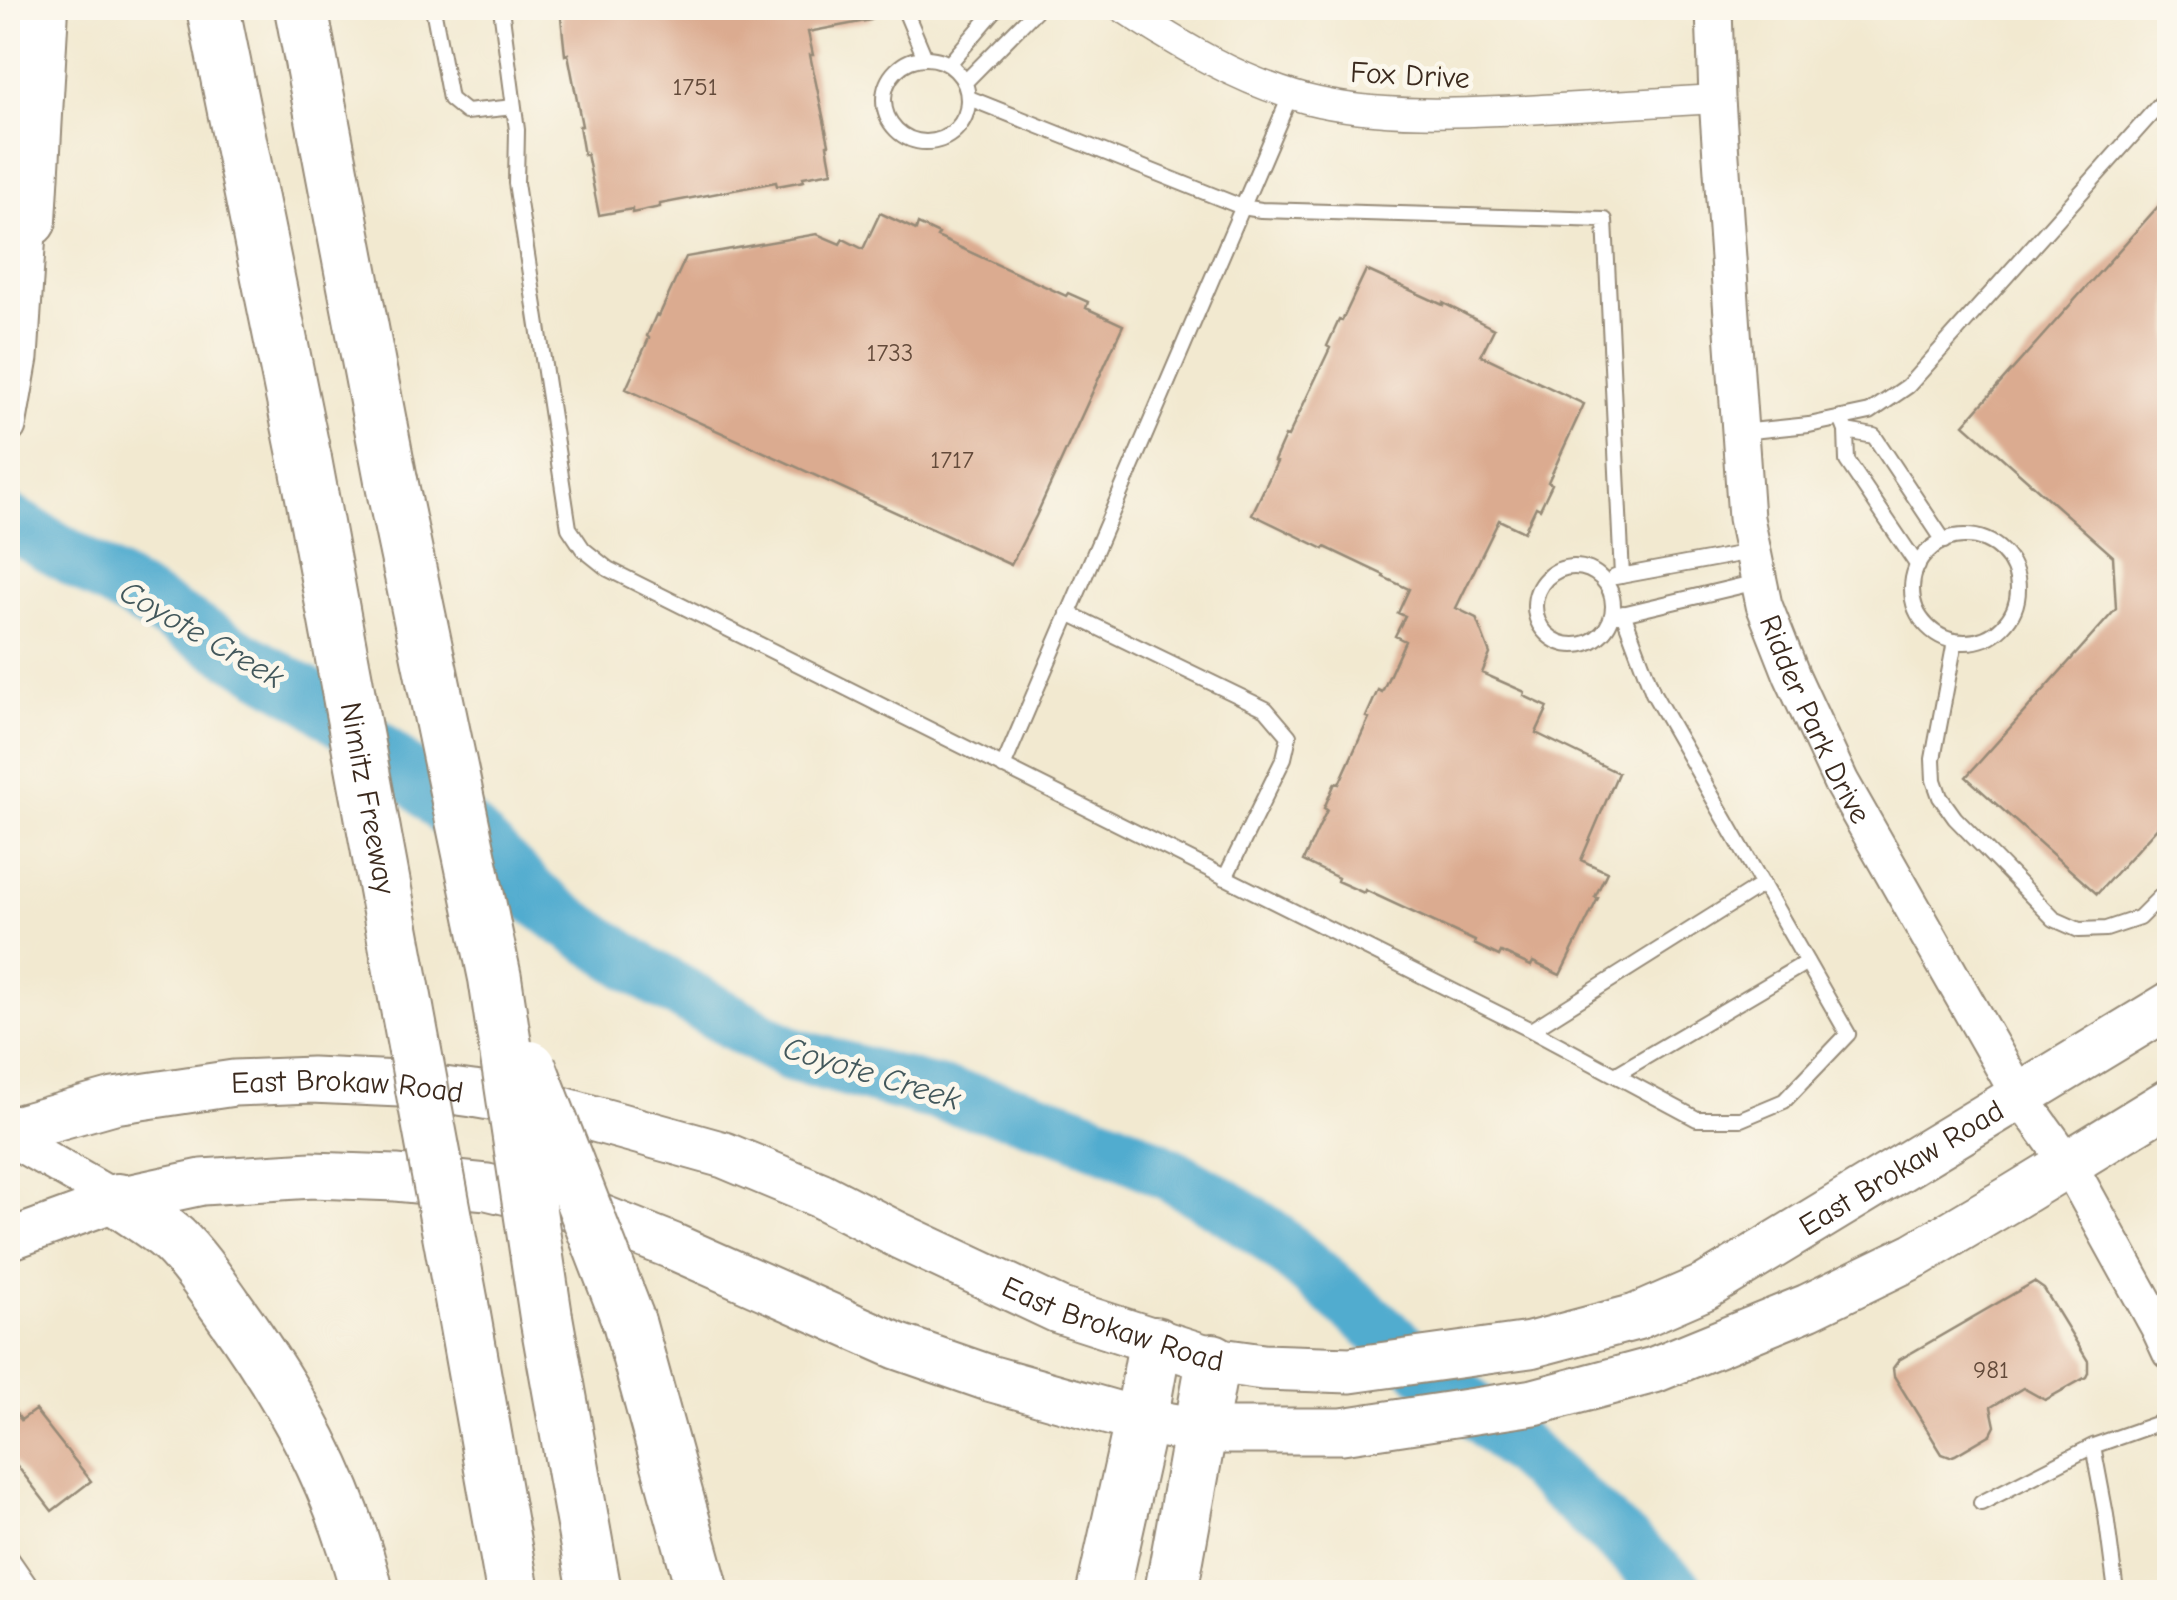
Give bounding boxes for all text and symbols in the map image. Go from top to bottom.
street label: Fox Drive [1349,55,1471,96]
house number: 1751 [672,72,718,101]
house number: 1733 [866,338,914,367]
house number: 1717 [930,445,974,474]
water label: Coyote Creek [113,573,291,696]
street label: Ridder Park Drive [1752,610,1878,830]
street label: Nimitz Freeway [333,699,403,898]
water label: Coyote Creek [779,1029,965,1118]
street label: East Brokaw Road [230,1063,465,1110]
street label: East Brokaw Road [1793,1093,2010,1244]
street label: East Brokaw Road [996,1269,1225,1379]
house number: 981 [1973,1355,2009,1384]

